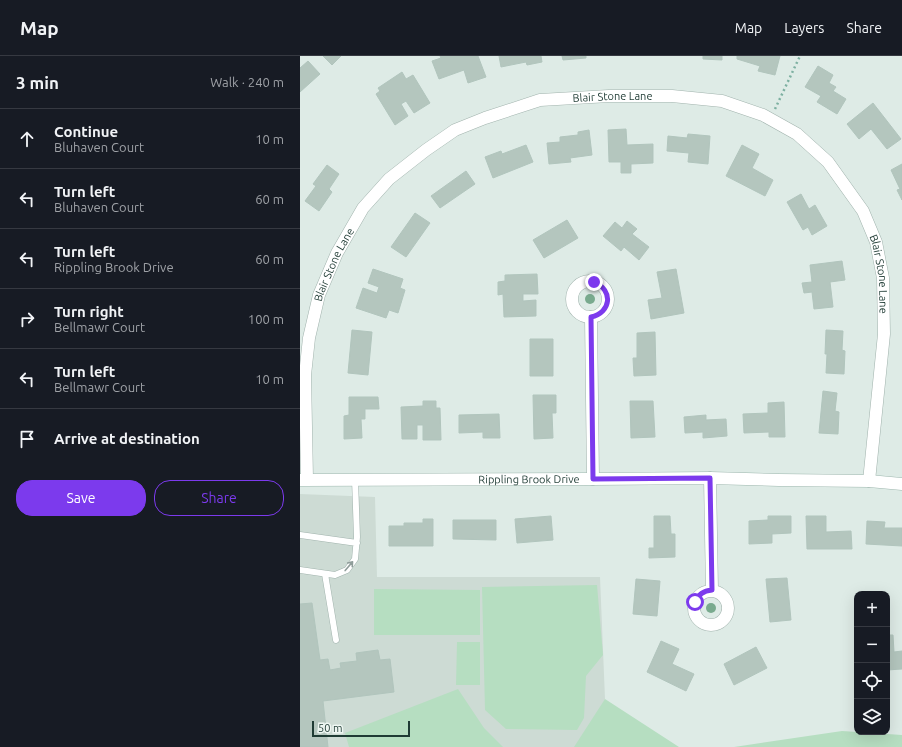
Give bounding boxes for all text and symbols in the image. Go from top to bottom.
text: Map [20,17,59,39]
text: Map [735,20,762,36]
text: Layers [784,20,824,36]
text: Share [846,20,882,36]
text: 3 min [16,73,59,92]
text: Walk · 240 m [210,75,284,89]
street label: Blair Stone Lane [572,90,652,104]
text: Continue [54,123,118,140]
icon: ahead [16,128,38,150]
text: 10 m [255,132,284,146]
text: Bluhaven Court [54,140,144,154]
text: Turn left [54,183,115,200]
icon: left [16,188,38,210]
text: 60 m [255,192,284,206]
text: Bluhaven Court [54,200,144,214]
street label: Blair Stone Lane [312,226,356,303]
street label: Blair Stone Lane [868,233,890,314]
text: Turn left [54,243,115,260]
icon: left [16,248,38,270]
text: 60 m [255,252,284,266]
text: Rippling Brook Drive [54,260,174,274]
route end [585,273,603,291]
text: Turn right [54,303,124,320]
icon: right [16,308,38,330]
text: 100 m [248,312,284,326]
text: Bellmawr Court [54,320,145,334]
text: Turn left [54,363,115,380]
icon: left [16,368,38,390]
text: 10 m [255,372,284,386]
text: Bellmawr Court [54,380,145,394]
icon: arrive [16,428,38,450]
text: Arrive at destination [54,430,200,447]
street label: Rippling Brook Drive [478,473,580,485]
button: Save [16,480,146,516]
button: Share [154,480,284,516]
one-way arrow [345,561,354,571]
map controls [854,591,890,735]
button: + [854,591,890,627]
route start [686,593,704,611]
button: − [854,627,890,663]
button: locate [854,663,890,699]
button: layers [854,699,890,735]
scale bar [312,719,410,738]
text: 50 m [318,722,342,734]

